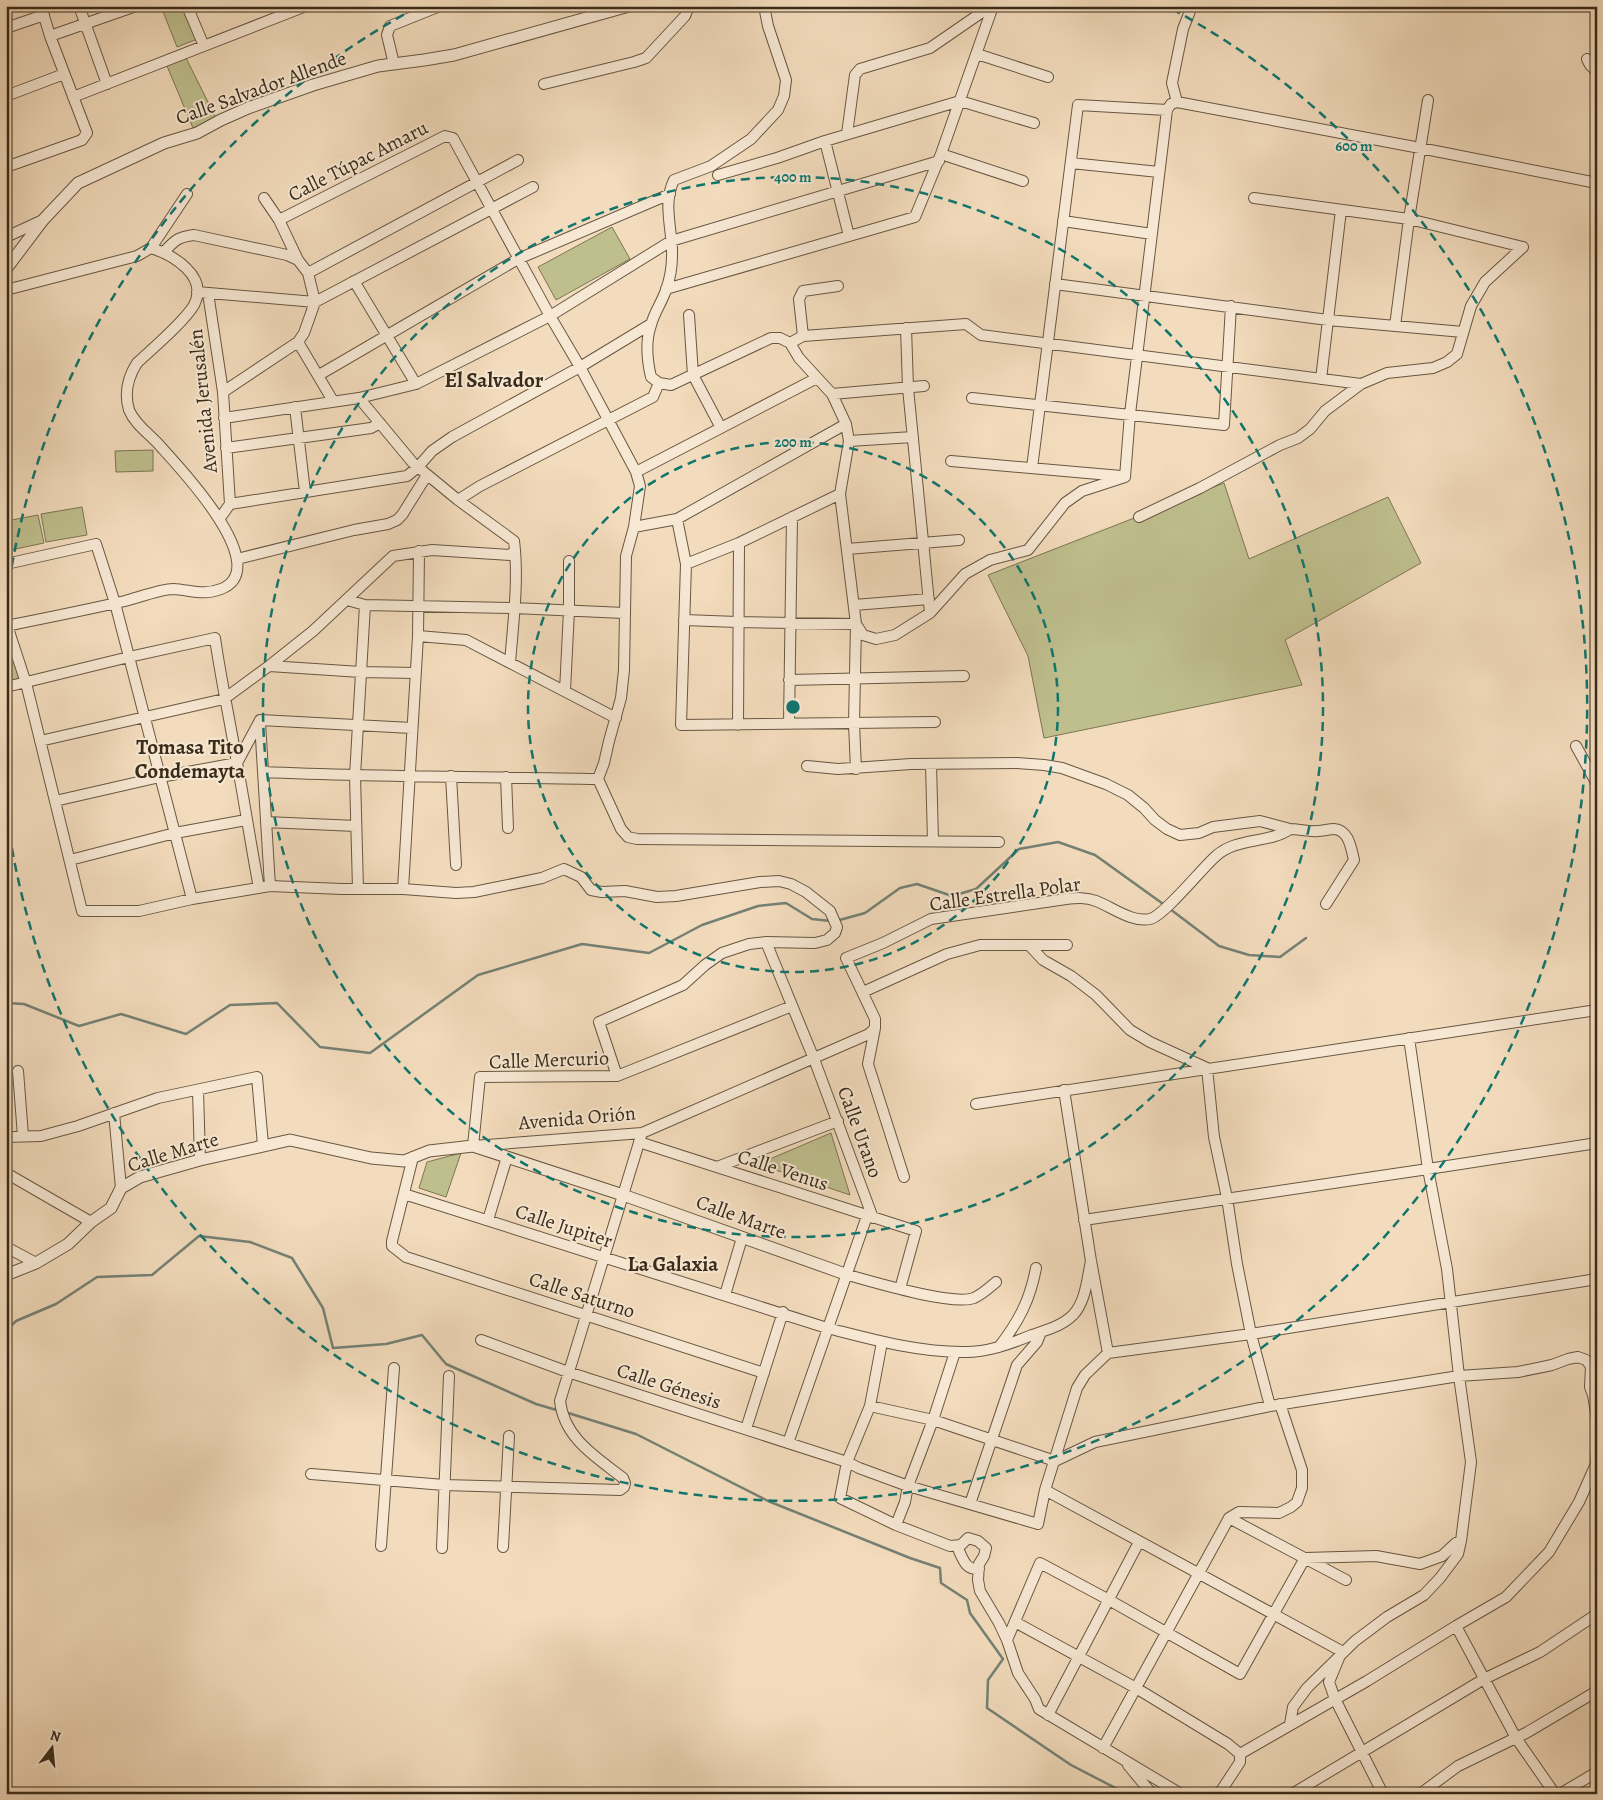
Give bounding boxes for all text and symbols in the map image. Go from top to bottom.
street label: Calle Salvador Allende [172,45,350,131]
street label: Calle Túpac Amaru [283,114,433,208]
text: 600 m [1335,136,1373,156]
text: 400 m [774,167,812,187]
street label: Avenida Jerusalén [182,328,224,475]
district label: El Salvador [445,366,544,394]
text: 200 m [774,432,812,452]
centre of rings [784,698,802,716]
district label: Tomasa Tito Condemayta [135,733,246,785]
street label: Calle Estrella Polar [928,870,1083,918]
street label: Calle Mercurio [489,1044,609,1076]
street label: Calle Urano [831,1083,889,1181]
street label: Avenida Orión [516,1099,637,1137]
street label: Calle Marte [124,1125,222,1179]
street label: Calle Venus [734,1143,832,1197]
street label: Calle Marte [692,1188,790,1246]
street label: Calle Jupiter [512,1198,616,1255]
district label: La Galaxia [628,1250,719,1278]
street label: Calle Saturno [525,1265,639,1325]
street label: Calle Génesis [613,1356,725,1416]
north arrow [28,1722,78,1772]
text: N [48,1725,63,1747]

